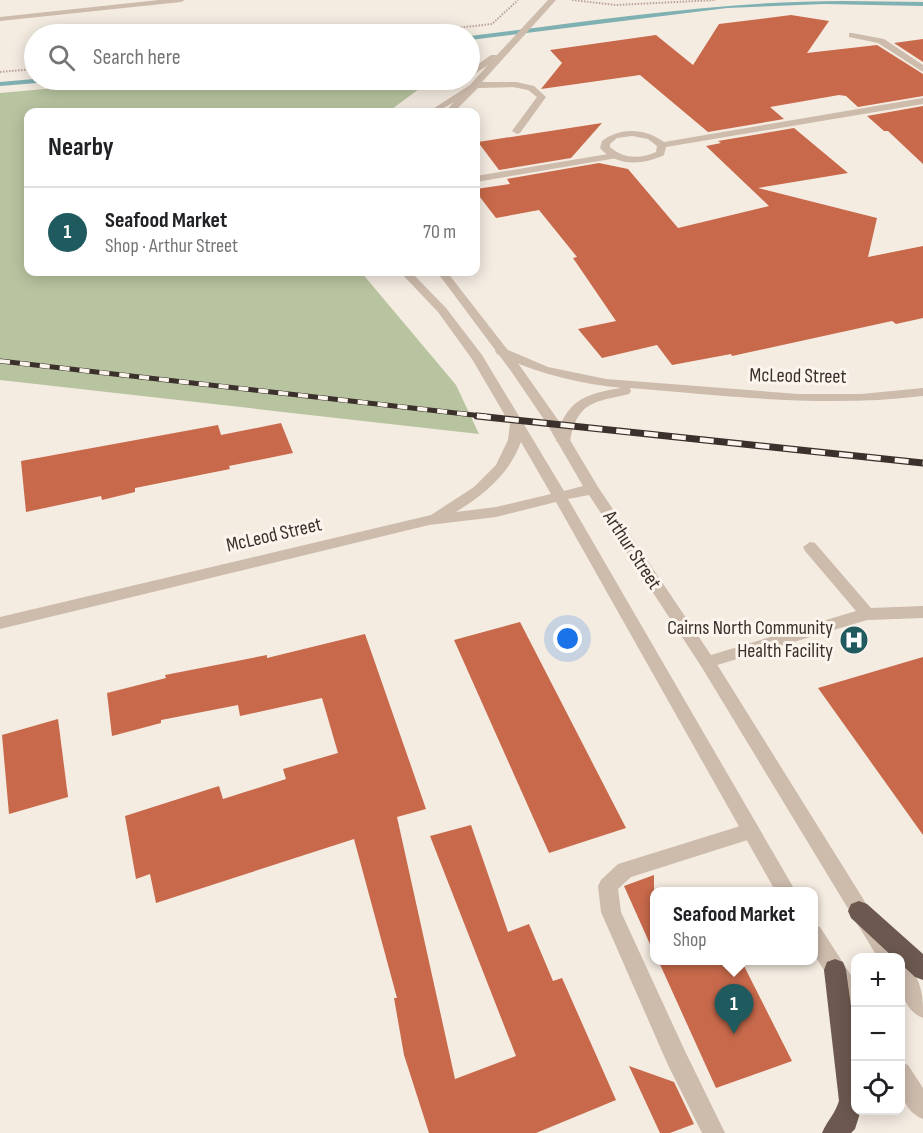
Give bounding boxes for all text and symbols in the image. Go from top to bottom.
search box [24,24,480,90]
icon: search [45,41,78,74]
text: Search here [93,44,180,71]
text: Nearby [48,132,114,163]
text: Seafood Market [105,207,227,234]
text: 1 [64,220,71,244]
text: 70 m [423,220,456,244]
text: Shop · Arthur Street [105,234,238,258]
street label: McLeod Street [749,363,847,389]
street label: Arthur Street [597,505,666,594]
street label: McLeod Street [224,512,324,558]
place label: Cairns North Community Health Facility [667,616,833,663]
your location [553,624,582,653]
hospital icon: Cairns North Community Health Facility [838,624,870,656]
popup [650,887,818,965]
text: Seafood Market [673,901,795,928]
text: Shop [673,928,707,952]
map controls [851,953,905,1115]
button: + [851,953,905,1007]
pin: 1 [714,984,754,1034]
button: − [851,1007,905,1061]
button: locate [851,1061,905,1115]

